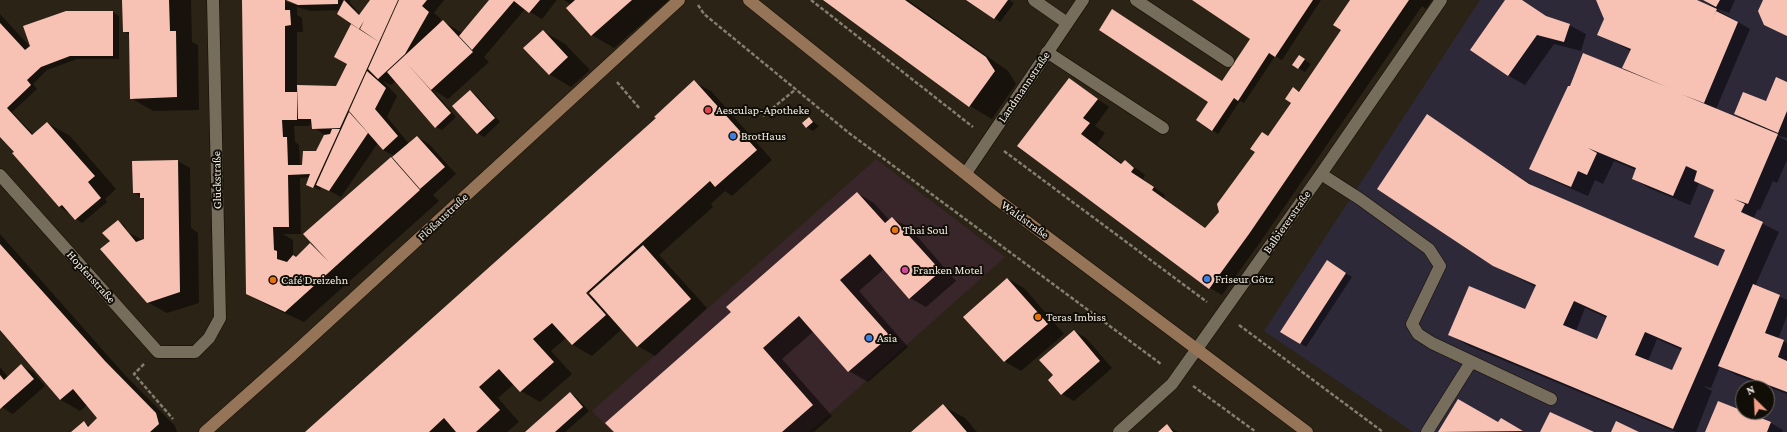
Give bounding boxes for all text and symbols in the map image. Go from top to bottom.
street label: Landmannstraße [995,49,1053,125]
place label: Aesculap-Apotheke [716,103,809,117]
marker: Aesculap-Apotheke [703,105,713,115]
place label: BrotHaus [741,129,786,143]
marker: BrotHaus [728,131,738,141]
street label: Glückstraße [209,151,225,209]
street label: Balbiererstraße [1260,188,1314,256]
street label: Flößaustraße [415,190,471,244]
street label: Waldstraße [998,198,1052,242]
place label: Thai Soul [903,223,948,237]
marker: Thai Soul [890,225,900,235]
street label: Hopfenstraße [64,248,118,306]
place label: Franken Motel [913,263,983,277]
marker: Franken Motel [900,265,910,275]
place label: Friseur Götz [1215,272,1274,286]
place label: Café Dreizehn [281,273,348,287]
marker: Friseur Götz [1202,274,1212,284]
marker: Café Dreizehn [268,275,278,285]
place label: Teras Imbiss [1046,310,1106,324]
marker: Teras Imbiss [1033,312,1043,322]
place label: Asia [877,331,897,345]
marker: Asia [864,333,874,343]
north arrow [1735,380,1775,420]
text: N [1745,383,1756,397]

